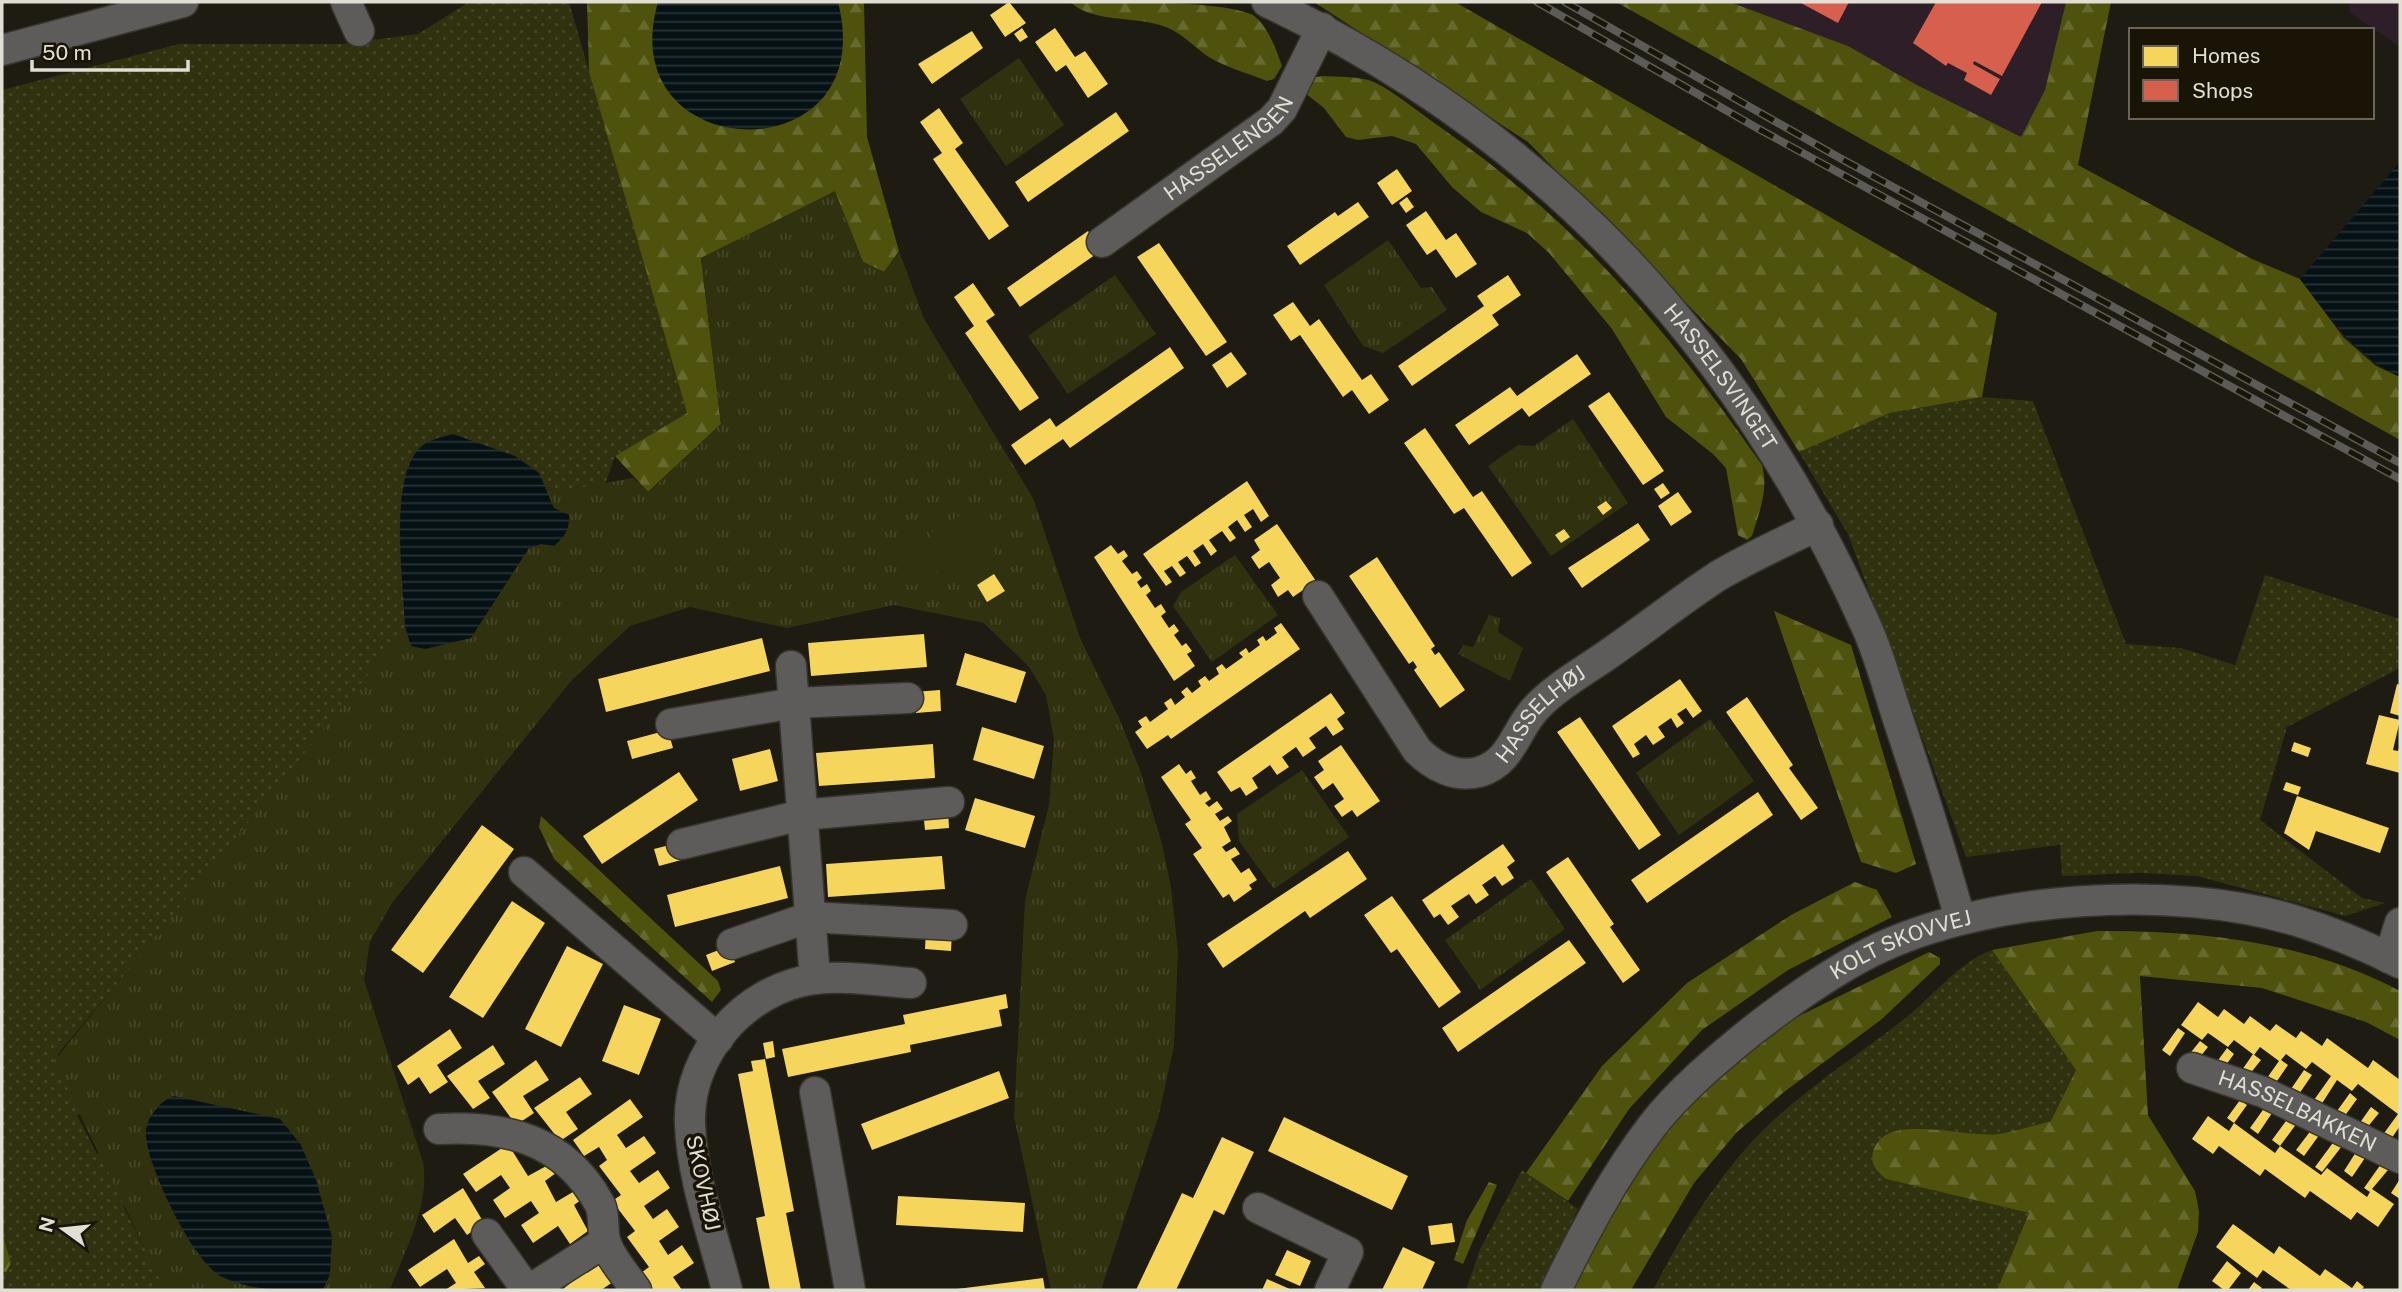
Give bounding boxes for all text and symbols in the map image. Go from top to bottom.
scale bar [32,28,187,72]
legend [2129,28,2374,119]
text: 50 m [42,40,92,65]
text: Homes [2192,43,2260,68]
text: Shops [2192,78,2253,103]
street label: HASSELENGEN [1159,92,1298,206]
street label: HASSELSVINGET [1659,298,1782,455]
street label: HASSELHØJ [1490,660,1590,768]
street label: KOLT SKOVVEJ [1825,905,1974,985]
street label: HASSELBAKKEN [2215,1065,2381,1157]
street label: SKOVHØJ [681,1133,726,1233]
north arrow [28,1194,98,1264]
text: N [34,1215,59,1235]

